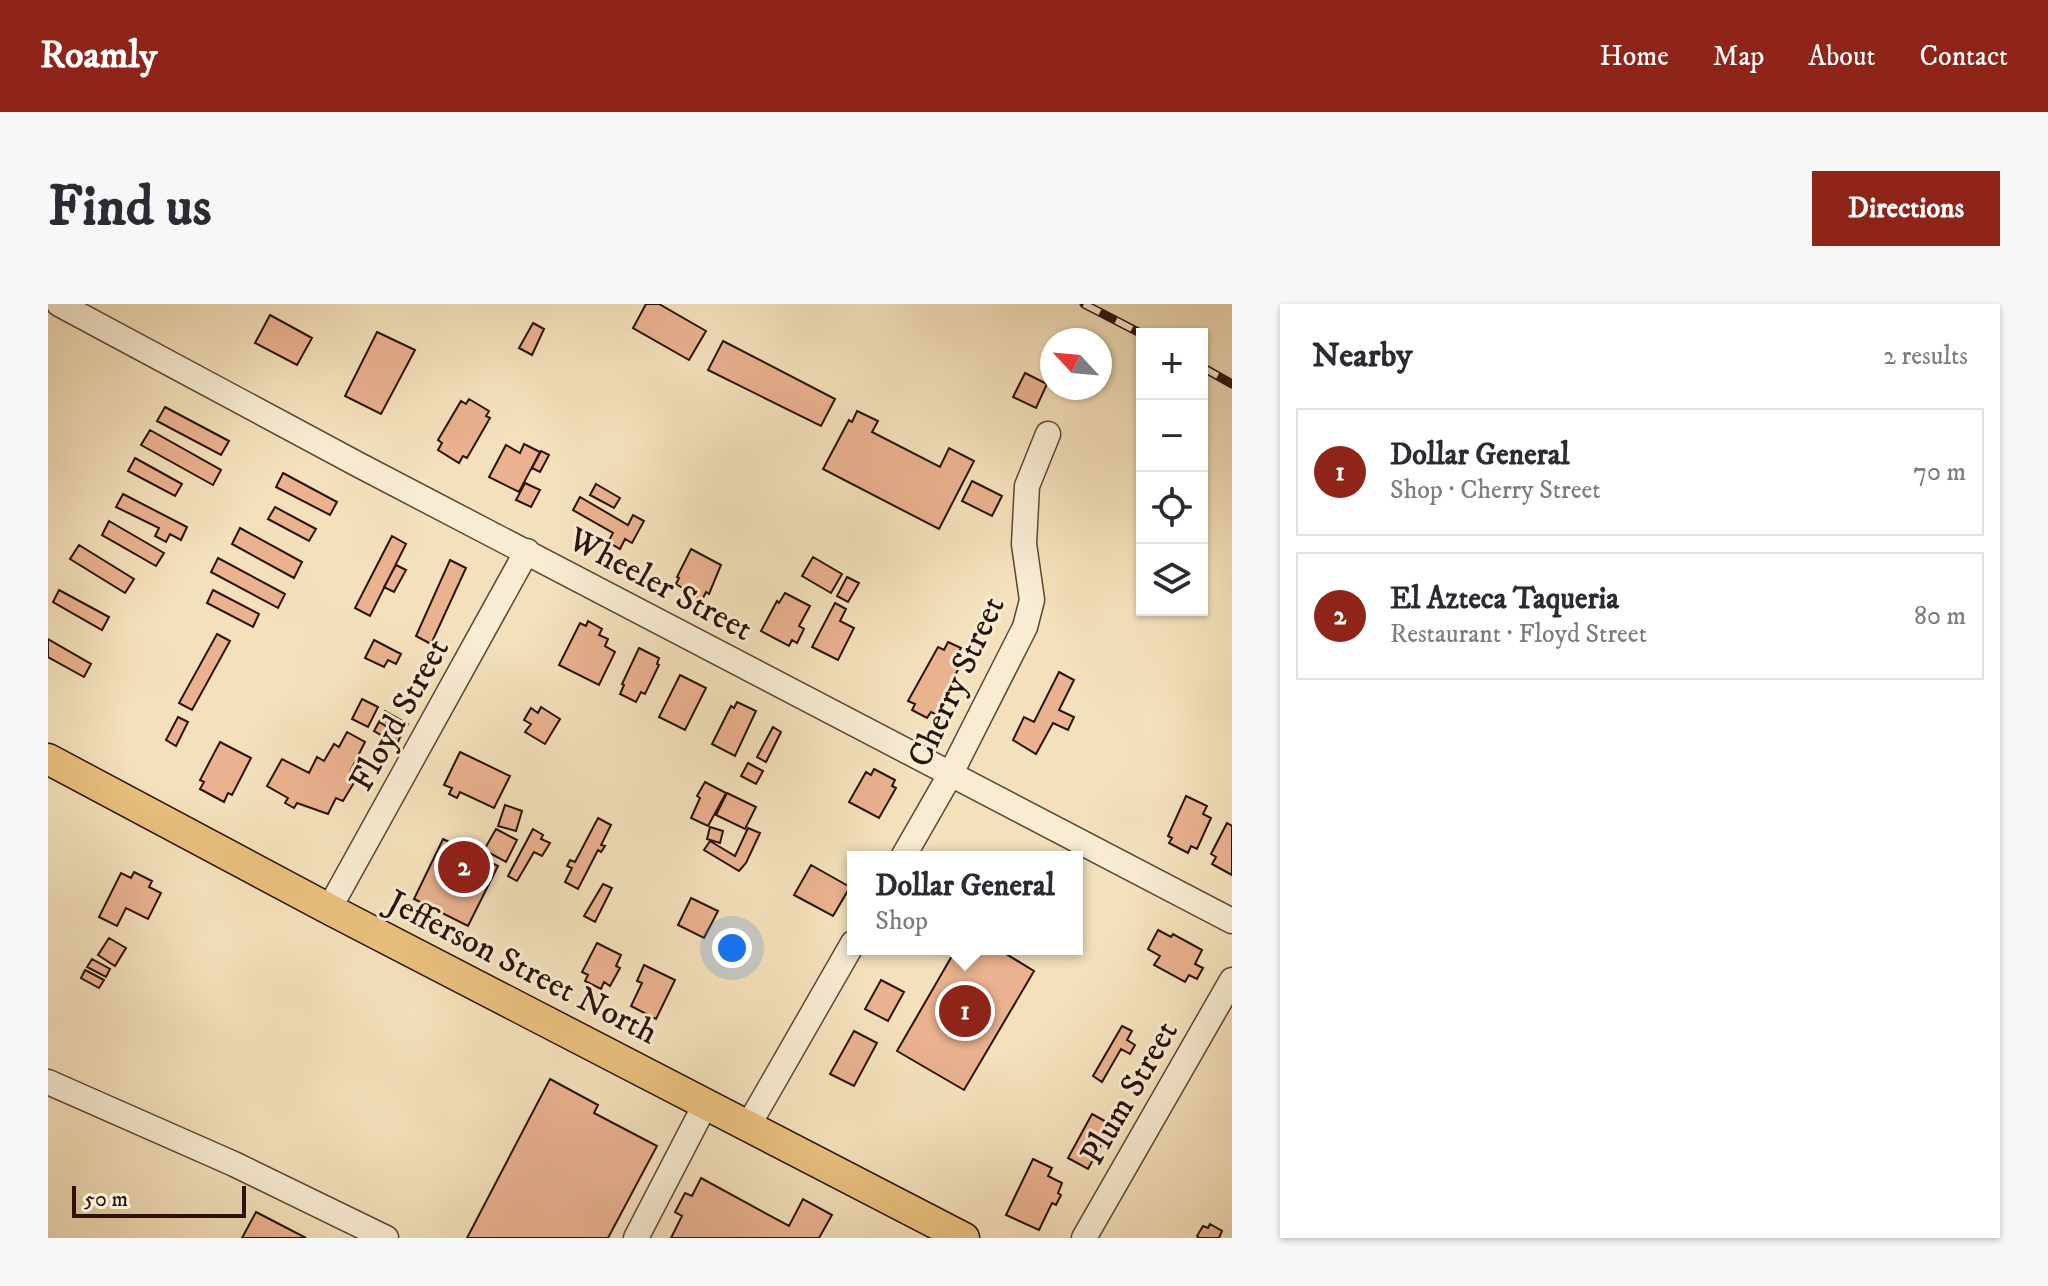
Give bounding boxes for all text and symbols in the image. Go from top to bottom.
text: Roamly [40,32,157,80]
text: Home [1600,39,1669,74]
text: Map [1713,39,1764,74]
text: About [1808,39,1875,74]
text: Contact [1919,39,2008,74]
button: Directions [1812,171,2000,246]
text: Find us [48,173,212,243]
north arrow [1040,328,1112,400]
map controls [1136,328,1208,616]
button: + [1136,328,1208,400]
text: Nearby [1312,335,1413,377]
text: 2 results [1883,340,1968,373]
button: − [1136,400,1208,472]
text: Dollar General [1390,437,1570,474]
text: 1 [1335,456,1345,489]
text: 70 m [1913,456,1966,489]
button: locate [1136,472,1208,544]
text: Shop · Cherry Street [1390,474,1601,507]
street label: Wheeler Street [560,518,759,651]
button: layers [1136,544,1208,616]
text: El Azteca Taqueria [1390,581,1619,618]
street label: Cherry Street [899,590,1015,774]
text: 2 [1334,600,1346,633]
text: 80 m [1914,600,1966,633]
text: Restaurant · Floyd Street [1390,618,1647,651]
street label: Floyd Street [341,631,459,799]
pin: 2 [438,837,490,897]
popup [847,851,1083,955]
text: Dollar General [875,868,1055,905]
street label: Jefferson Street North [377,880,665,1054]
text: Shop [875,905,928,938]
your location [712,928,752,968]
pin: 1 [939,981,991,1041]
street label: Plum Street [1072,1013,1188,1173]
scale bar [72,1182,246,1218]
text: 50 m [84,1186,128,1213]

